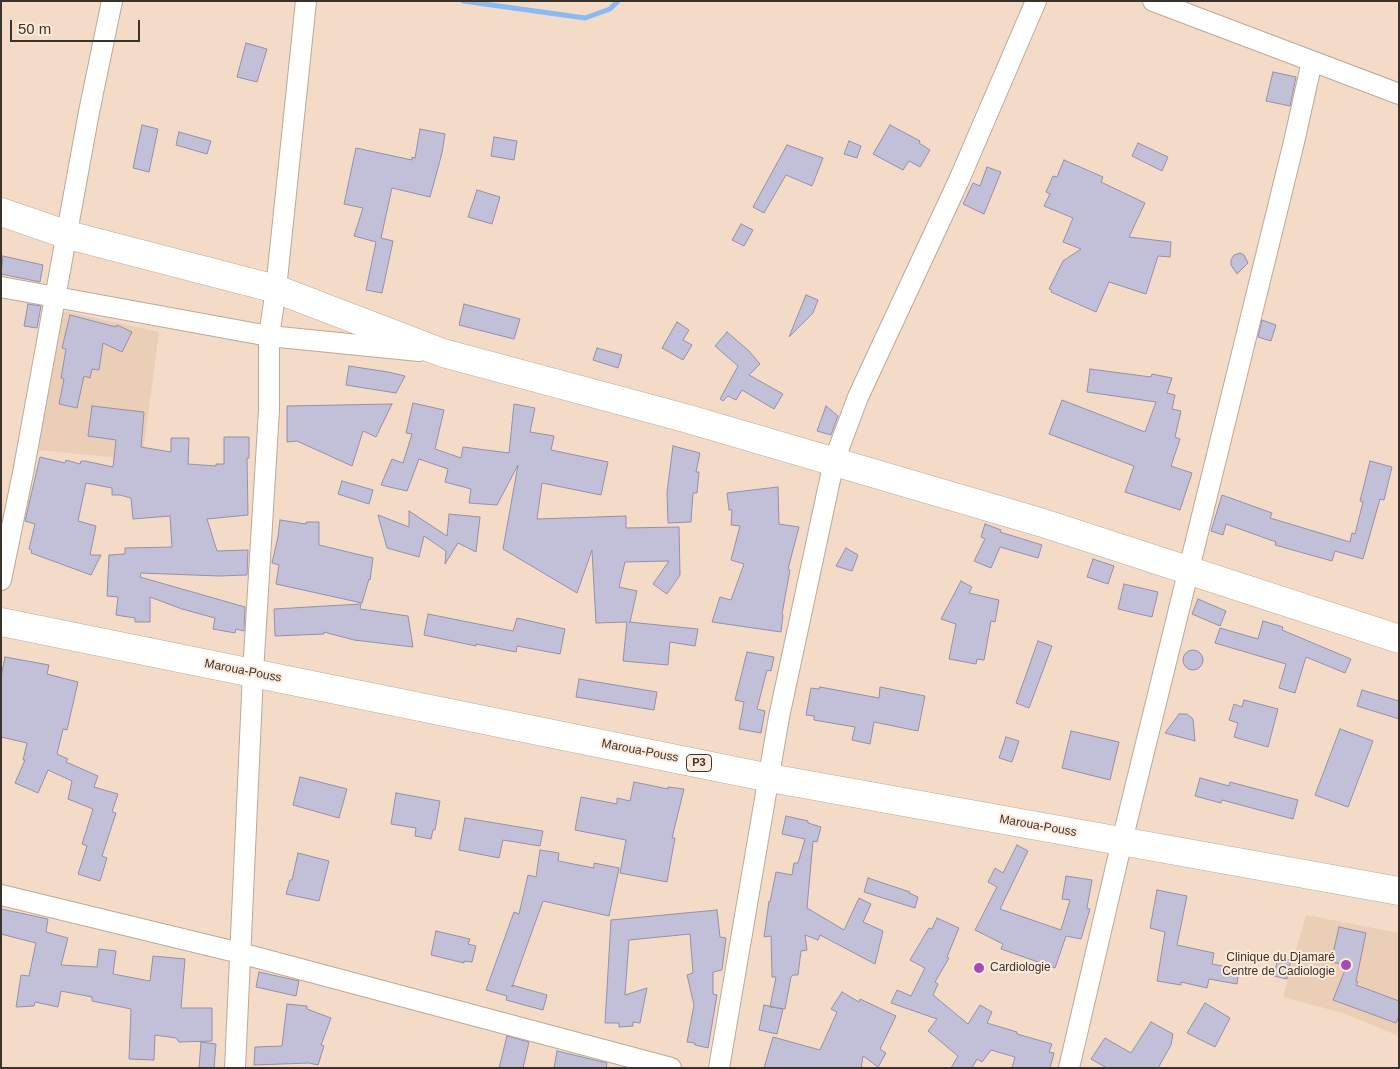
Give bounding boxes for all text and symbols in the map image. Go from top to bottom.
scale bar [12,10,142,42]
text: 50 m [18,20,51,37]
street label: Maroua-Pouss [203,656,283,686]
street label: Maroua-Pouss [600,736,680,766]
road number: P3 [686,754,712,771]
street label: Maroua-Pouss [998,812,1078,840]
place label: Clinique du Djamaré Centre de Cadiologie [1222,951,1335,979]
marker: Clinique du Djamaré Centre de Cadiologie [1339,958,1353,972]
marker: Cardiologie [972,961,986,975]
place label: Cardiologie [990,961,1051,975]

